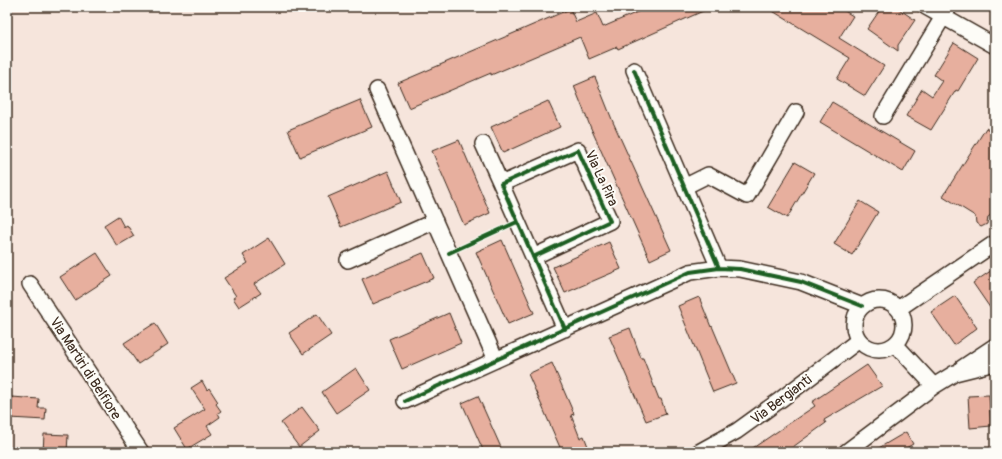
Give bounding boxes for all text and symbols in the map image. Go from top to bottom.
street label: Via La Pira [581,148,622,209]
street label: Via Martiri di Belfiore [46,314,125,423]
street label: Via Bergianti [748,371,815,428]

